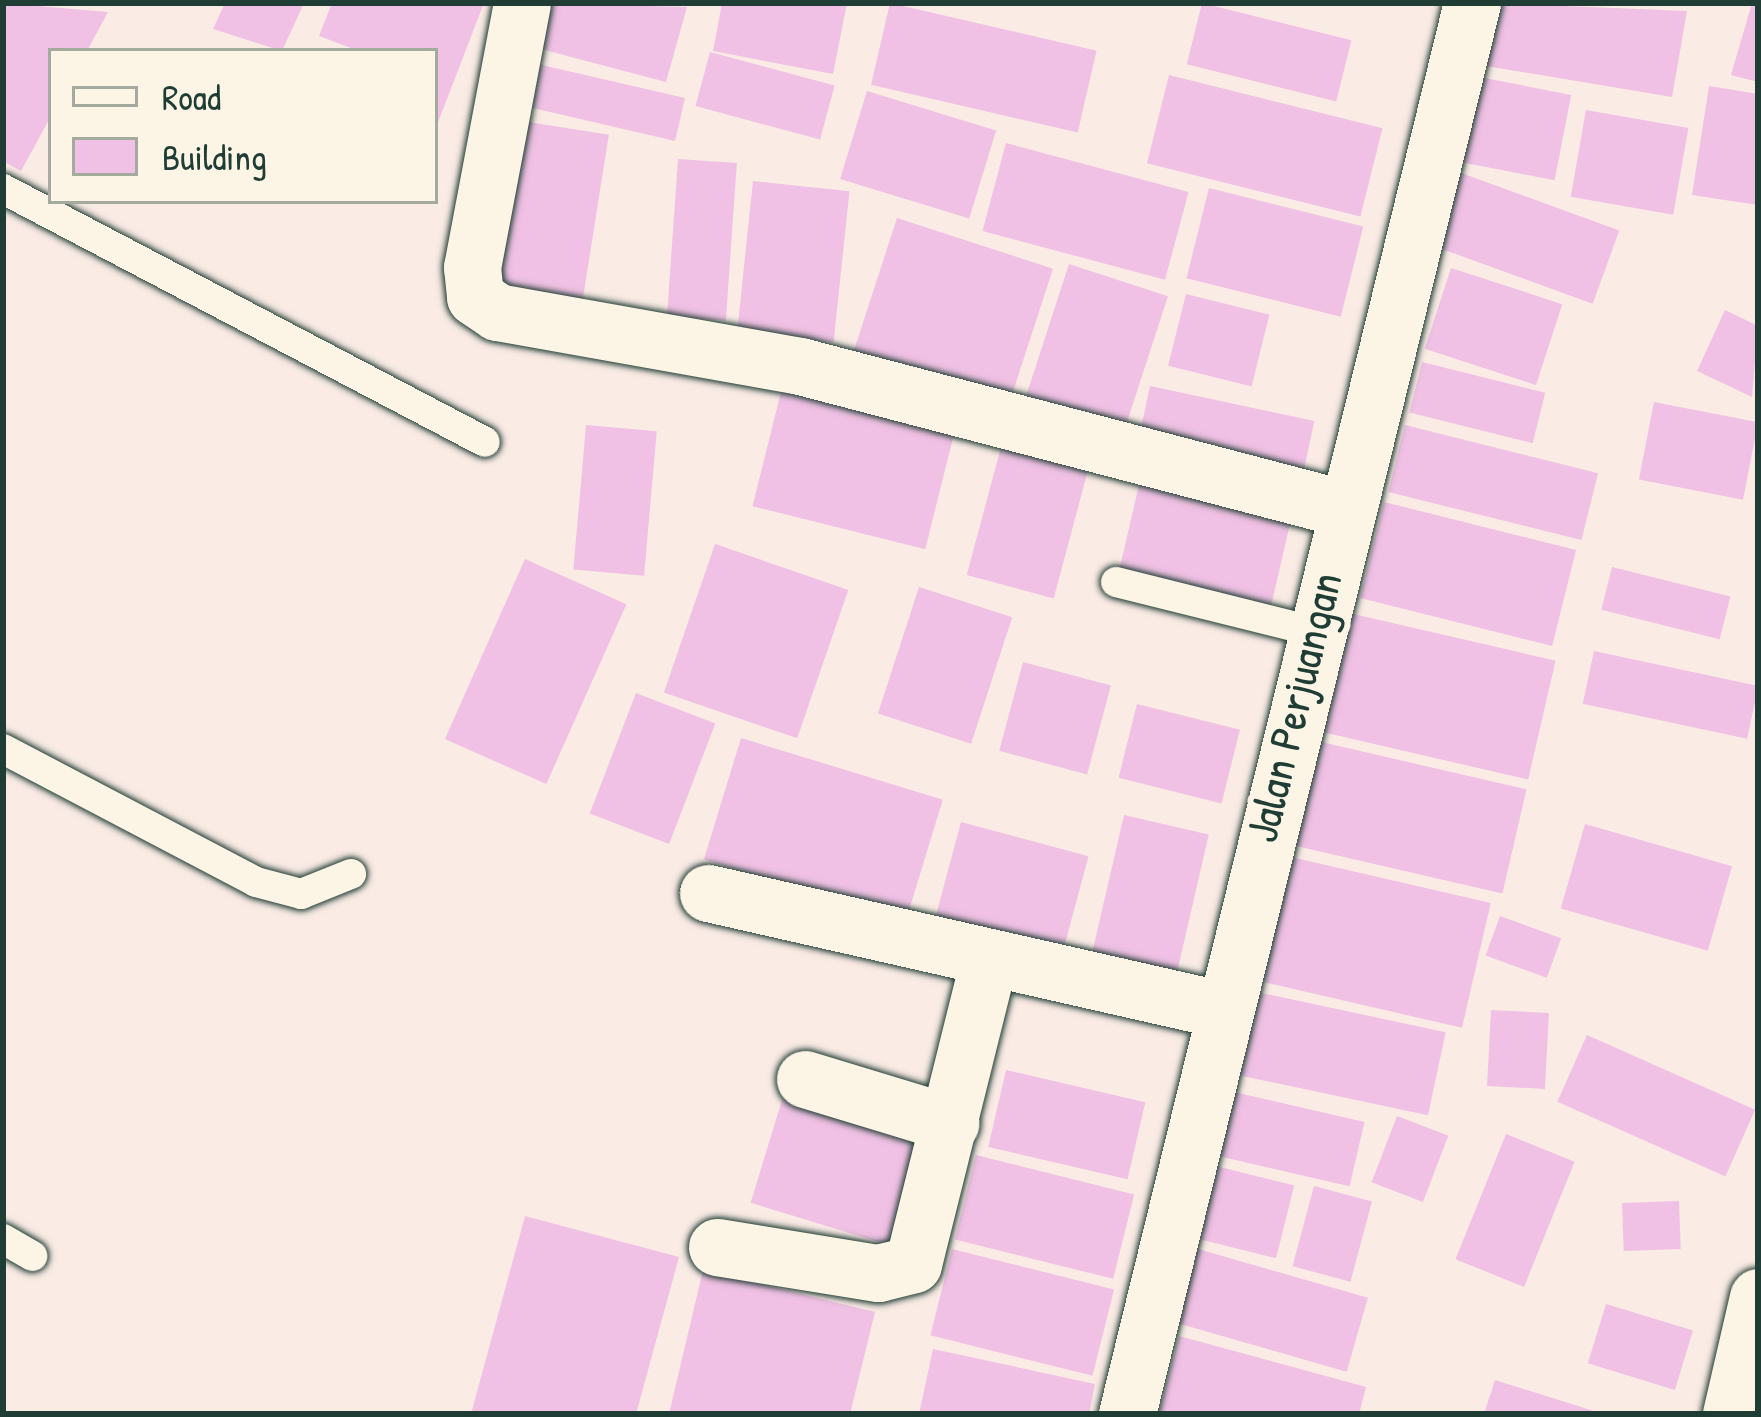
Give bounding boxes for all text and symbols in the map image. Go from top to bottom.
legend [48,48,438,204]
text: Road [162,72,221,121]
text: Building [162,132,267,181]
street label: Jalan Perjuangan [1233,567,1353,847]

